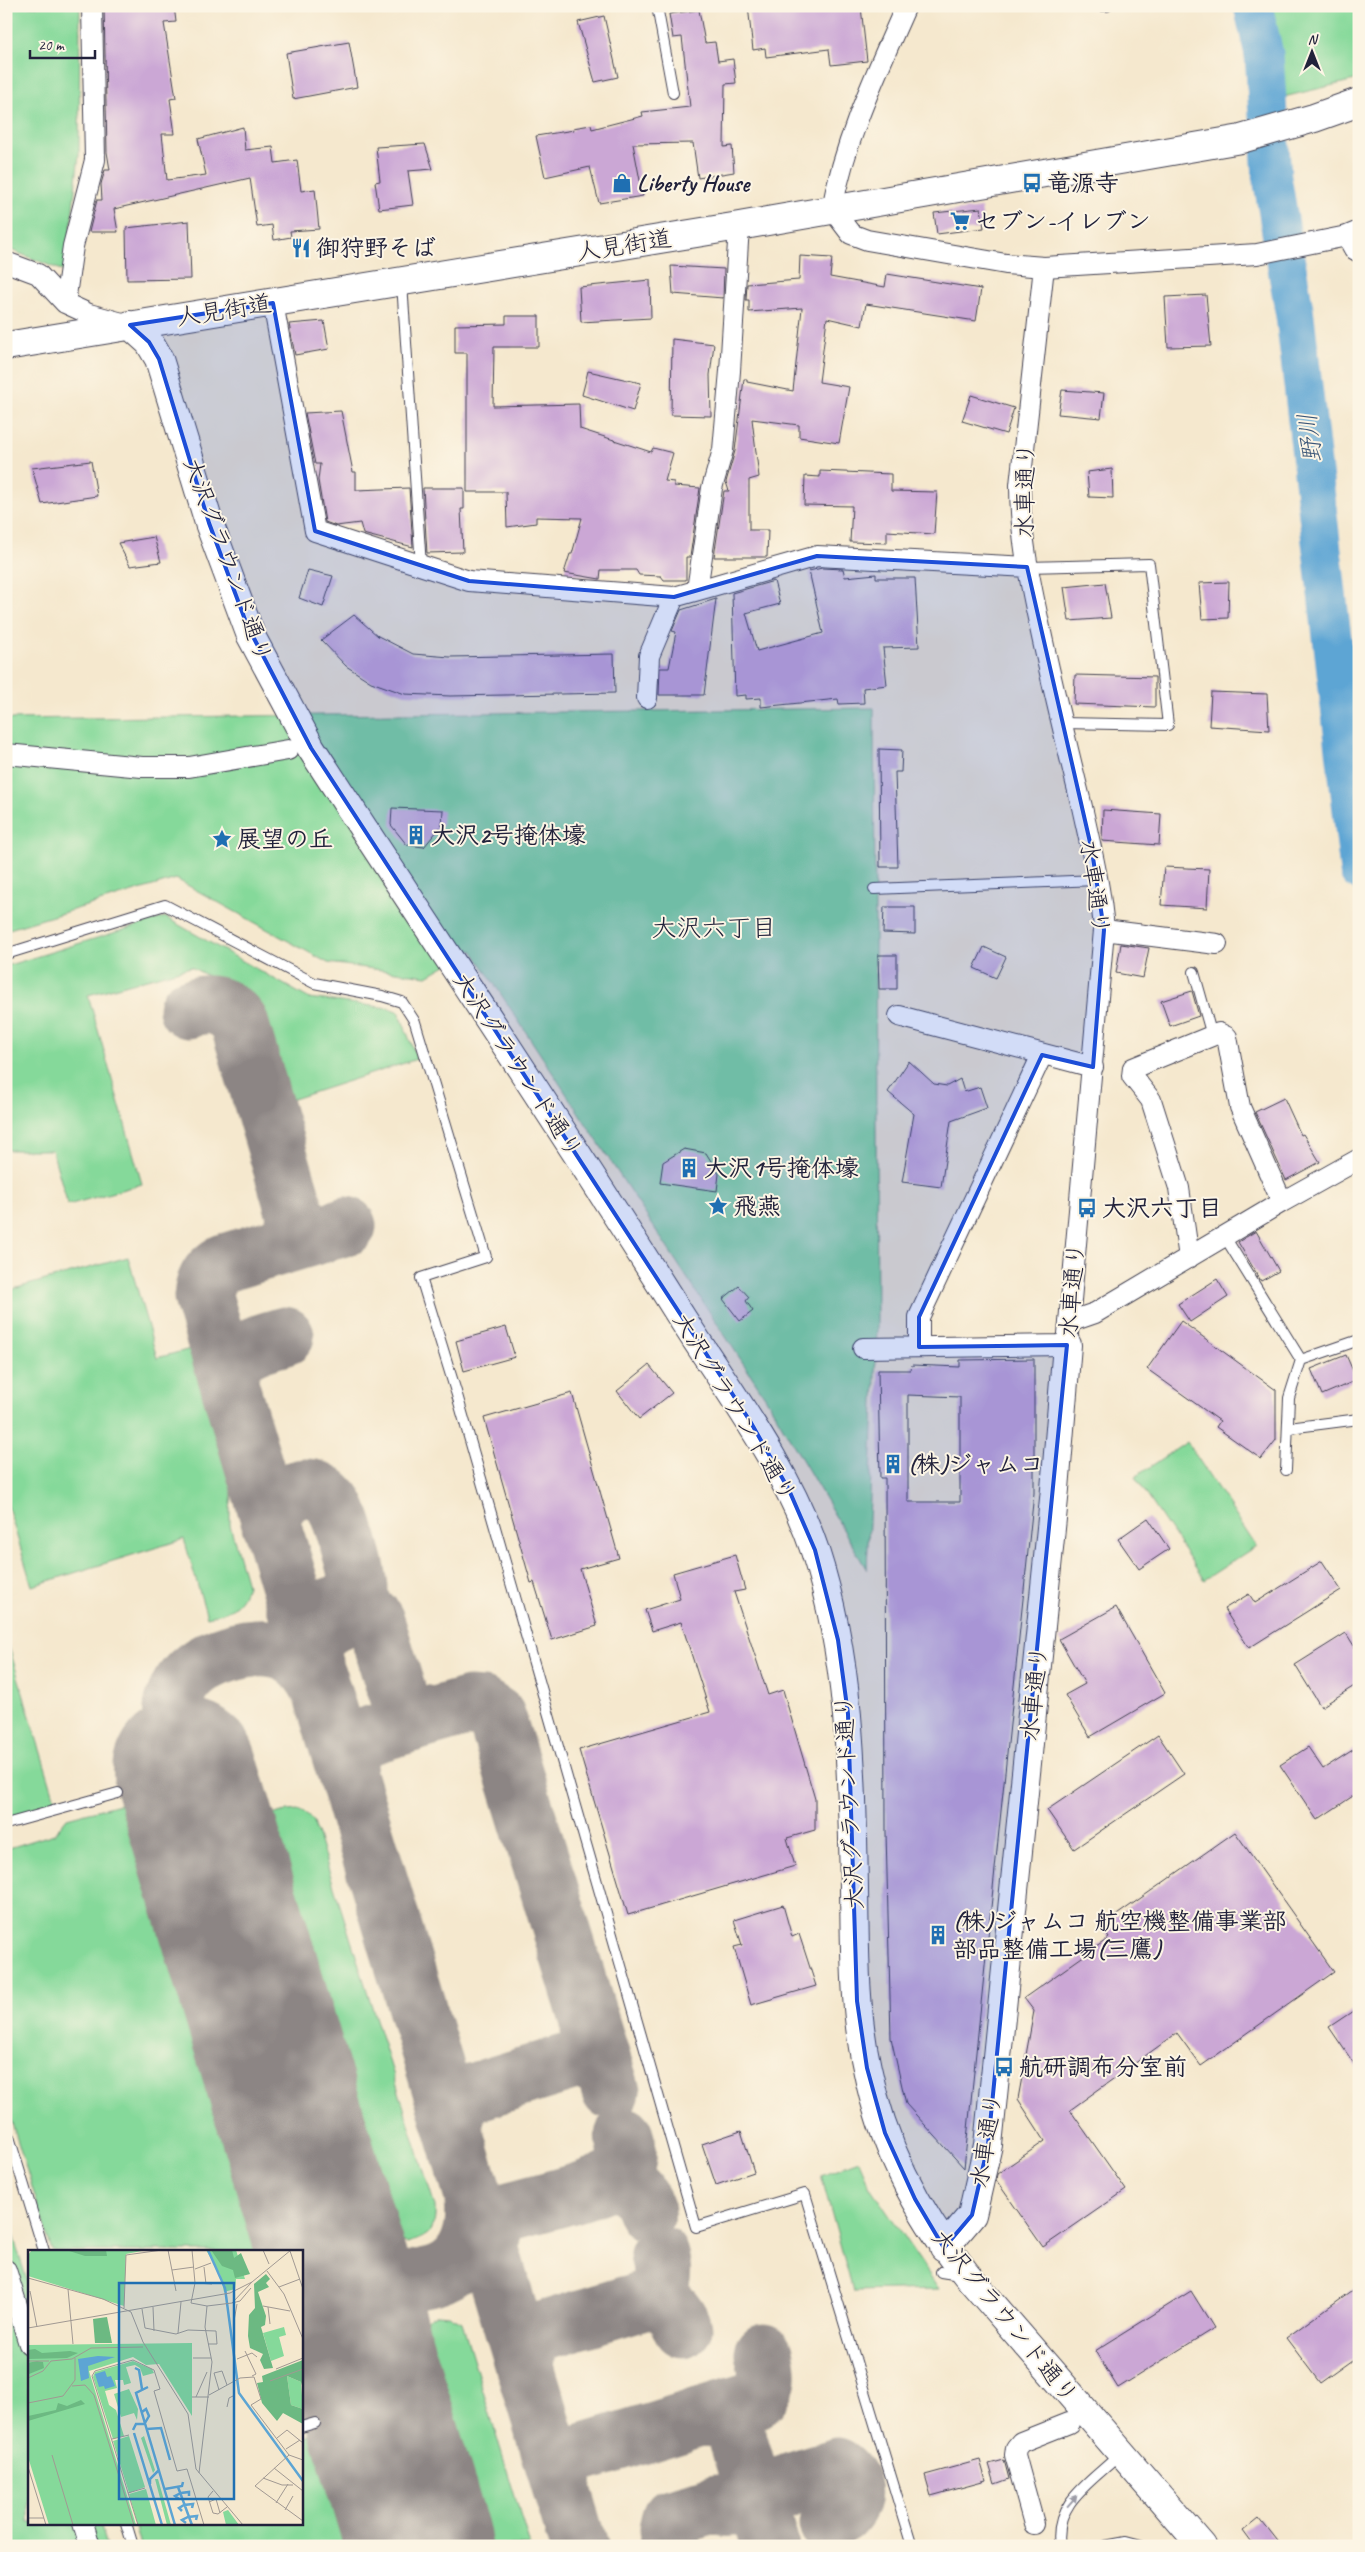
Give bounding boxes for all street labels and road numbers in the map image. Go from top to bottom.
street label: 人見街道 [574,223,674,267]
street label: 人見街道 [174,288,274,332]
street label: 水車通り [1009,442,1041,538]
street label: 大沢グラウンド通り [177,453,279,667]
street label: 水車通り [1073,837,1117,937]
street label: 大沢グラウンド通り [447,966,589,1164]
street label: 水車通り [1053,1241,1091,1339]
street label: 大沢グラウンド通り [667,1307,803,1507]
street label: 水車通り [1014,1644,1054,1742]
street label: 大沢グラウンド通り [828,1693,870,1911]
street label: 水車通り [964,2090,1008,2190]
street label: 大沢グラウンド通り [925,2223,1085,2409]

